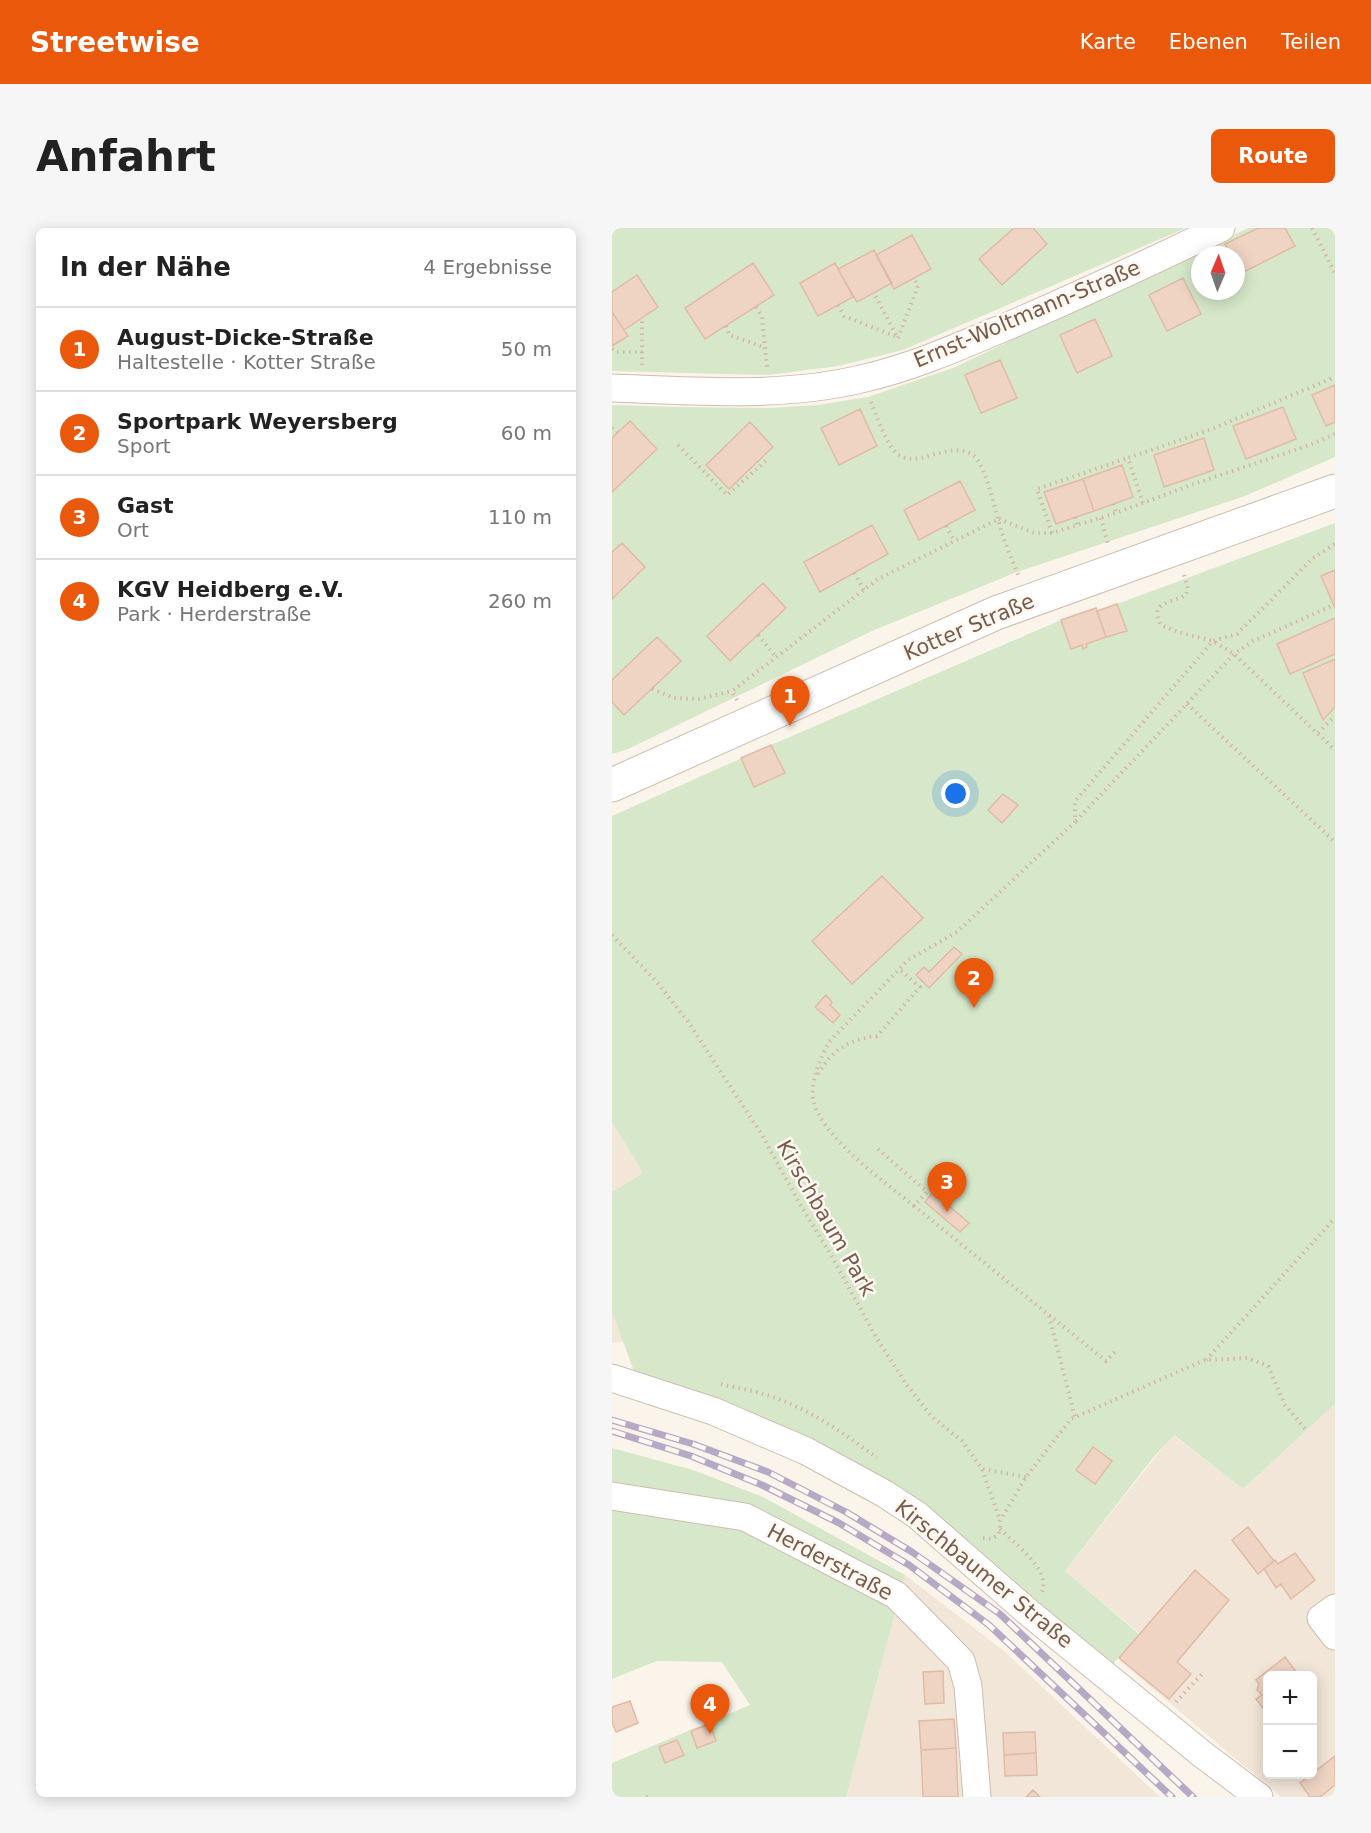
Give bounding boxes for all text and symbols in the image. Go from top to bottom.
text: Streetwise [30,26,200,59]
text: Karte [1080,30,1136,54]
text: Ebenen [1169,30,1248,54]
text: Teilen [1281,30,1341,54]
button: Route [1211,129,1335,183]
text: Anfahrt [36,132,216,181]
north arrow [1191,246,1245,300]
text: In der Nähe [60,252,231,282]
text: 4 Ergebnisse [423,255,552,279]
street label: Ernst-Woltmann-Straße [910,255,1144,373]
text: August-Dicke-Straße [117,325,374,350]
text: 1 [73,337,86,361]
text: 50 m [501,337,552,361]
text: Haltestelle · Kotter Straße [117,350,376,374]
text: Sportpark Weyersberg [117,409,398,434]
text: 2 [73,421,86,445]
text: 60 m [501,421,552,445]
text: Sport [117,434,171,458]
text: Gast [117,493,174,518]
text: 3 [73,505,86,529]
text: 110 m [488,505,552,529]
text: Ort [117,518,149,542]
text: KGV Heidberg e.V. [117,577,344,602]
text: 4 [73,589,86,613]
text: 260 m [488,589,552,613]
street label: Kotter Straße [900,589,1038,665]
text: Park · Herderstraße [117,602,311,626]
pin: 1 [770,676,810,726]
your location [941,779,970,808]
pin: 2 [954,958,994,1008]
street label: Kirschbaum Park [772,1136,881,1301]
pin: 3 [928,1162,966,1212]
street label: Kirschbaumer Straße [890,1495,1078,1653]
street label: Herderstraße [763,1519,897,1605]
map controls [1263,1671,1317,1779]
button: + [1263,1671,1317,1725]
pin: 4 [690,1684,730,1734]
button: − [1263,1725,1317,1779]

